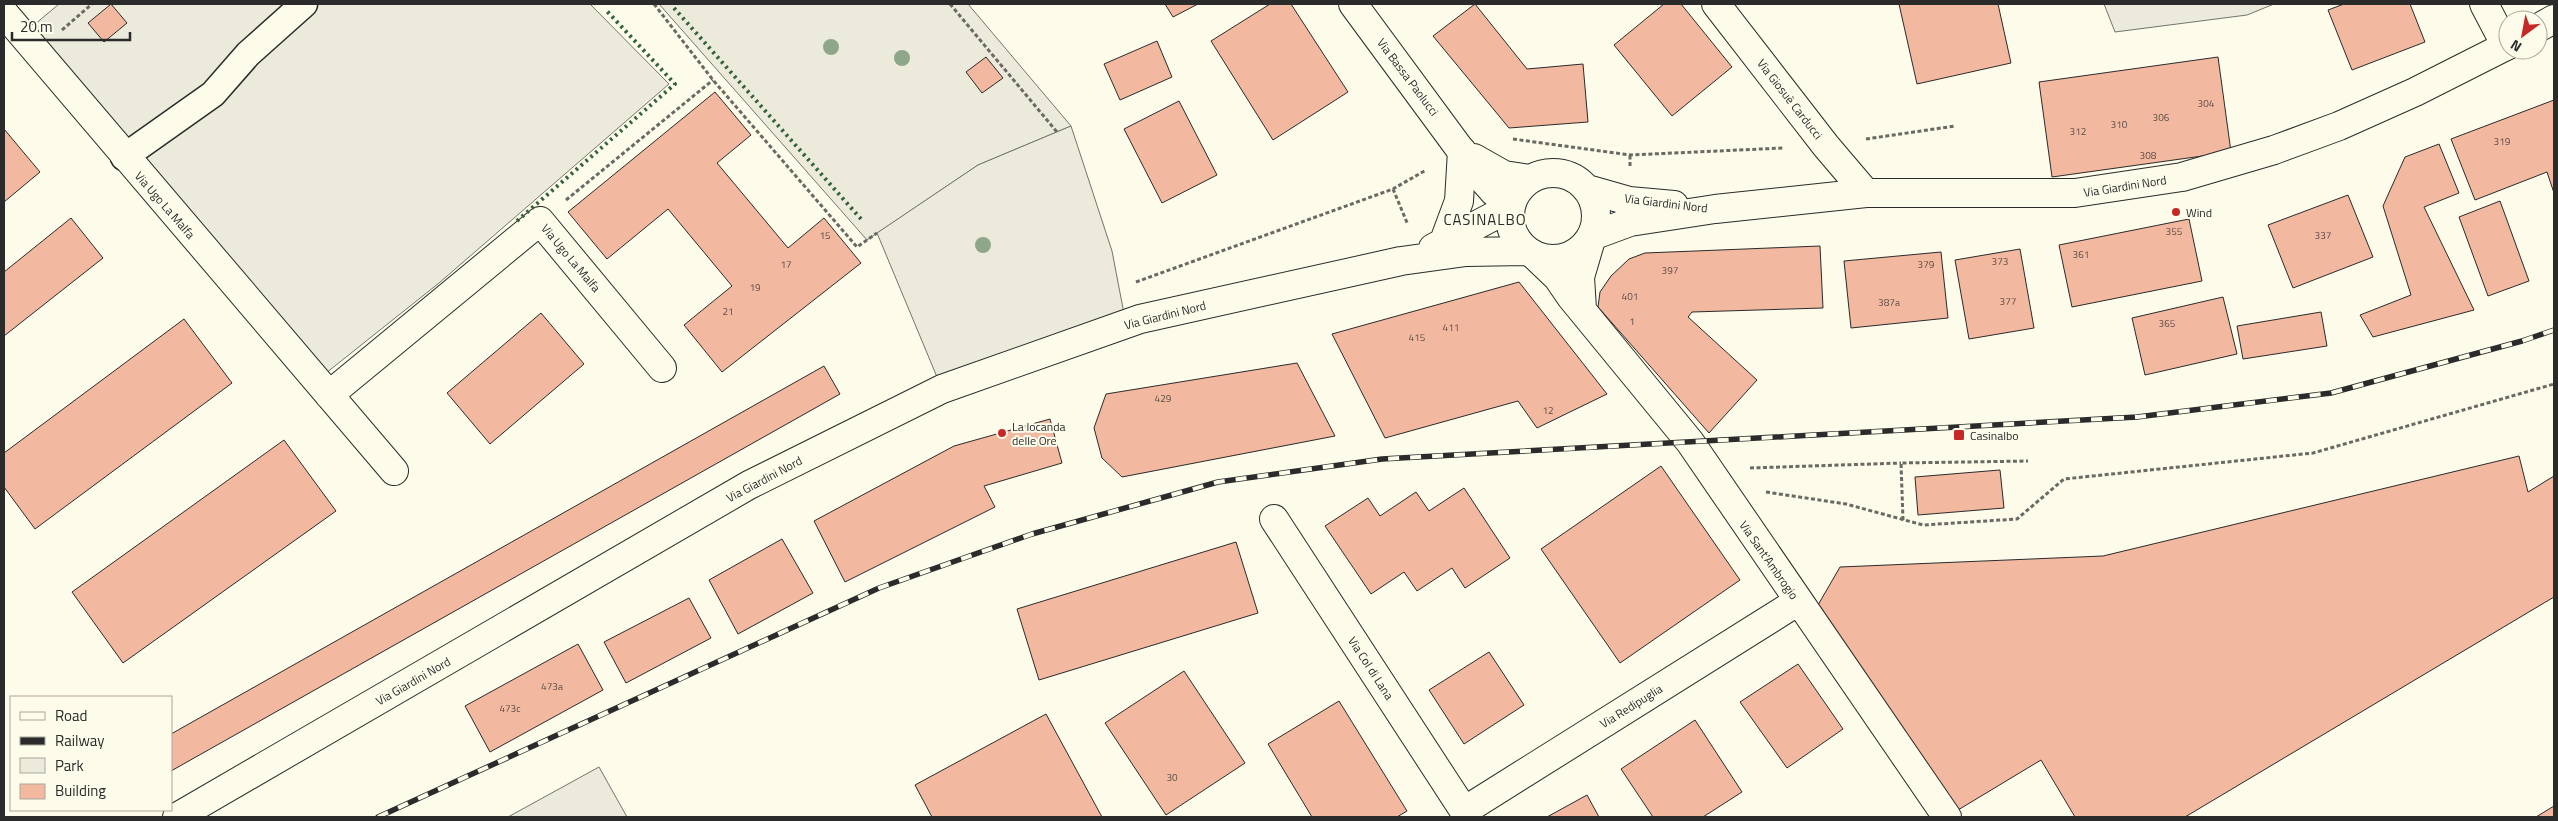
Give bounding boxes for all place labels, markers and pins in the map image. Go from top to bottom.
place label: Wind [2186,203,2212,222]
marker: Wind [2170,206,2182,218]
place label: La locanda delle Ore [1012,417,1066,450]
place label: Casinalbo [1970,426,2019,445]
marker: La locanda delle Ore [996,427,1008,439]
marker: Casinalbo [1952,428,1966,442]

